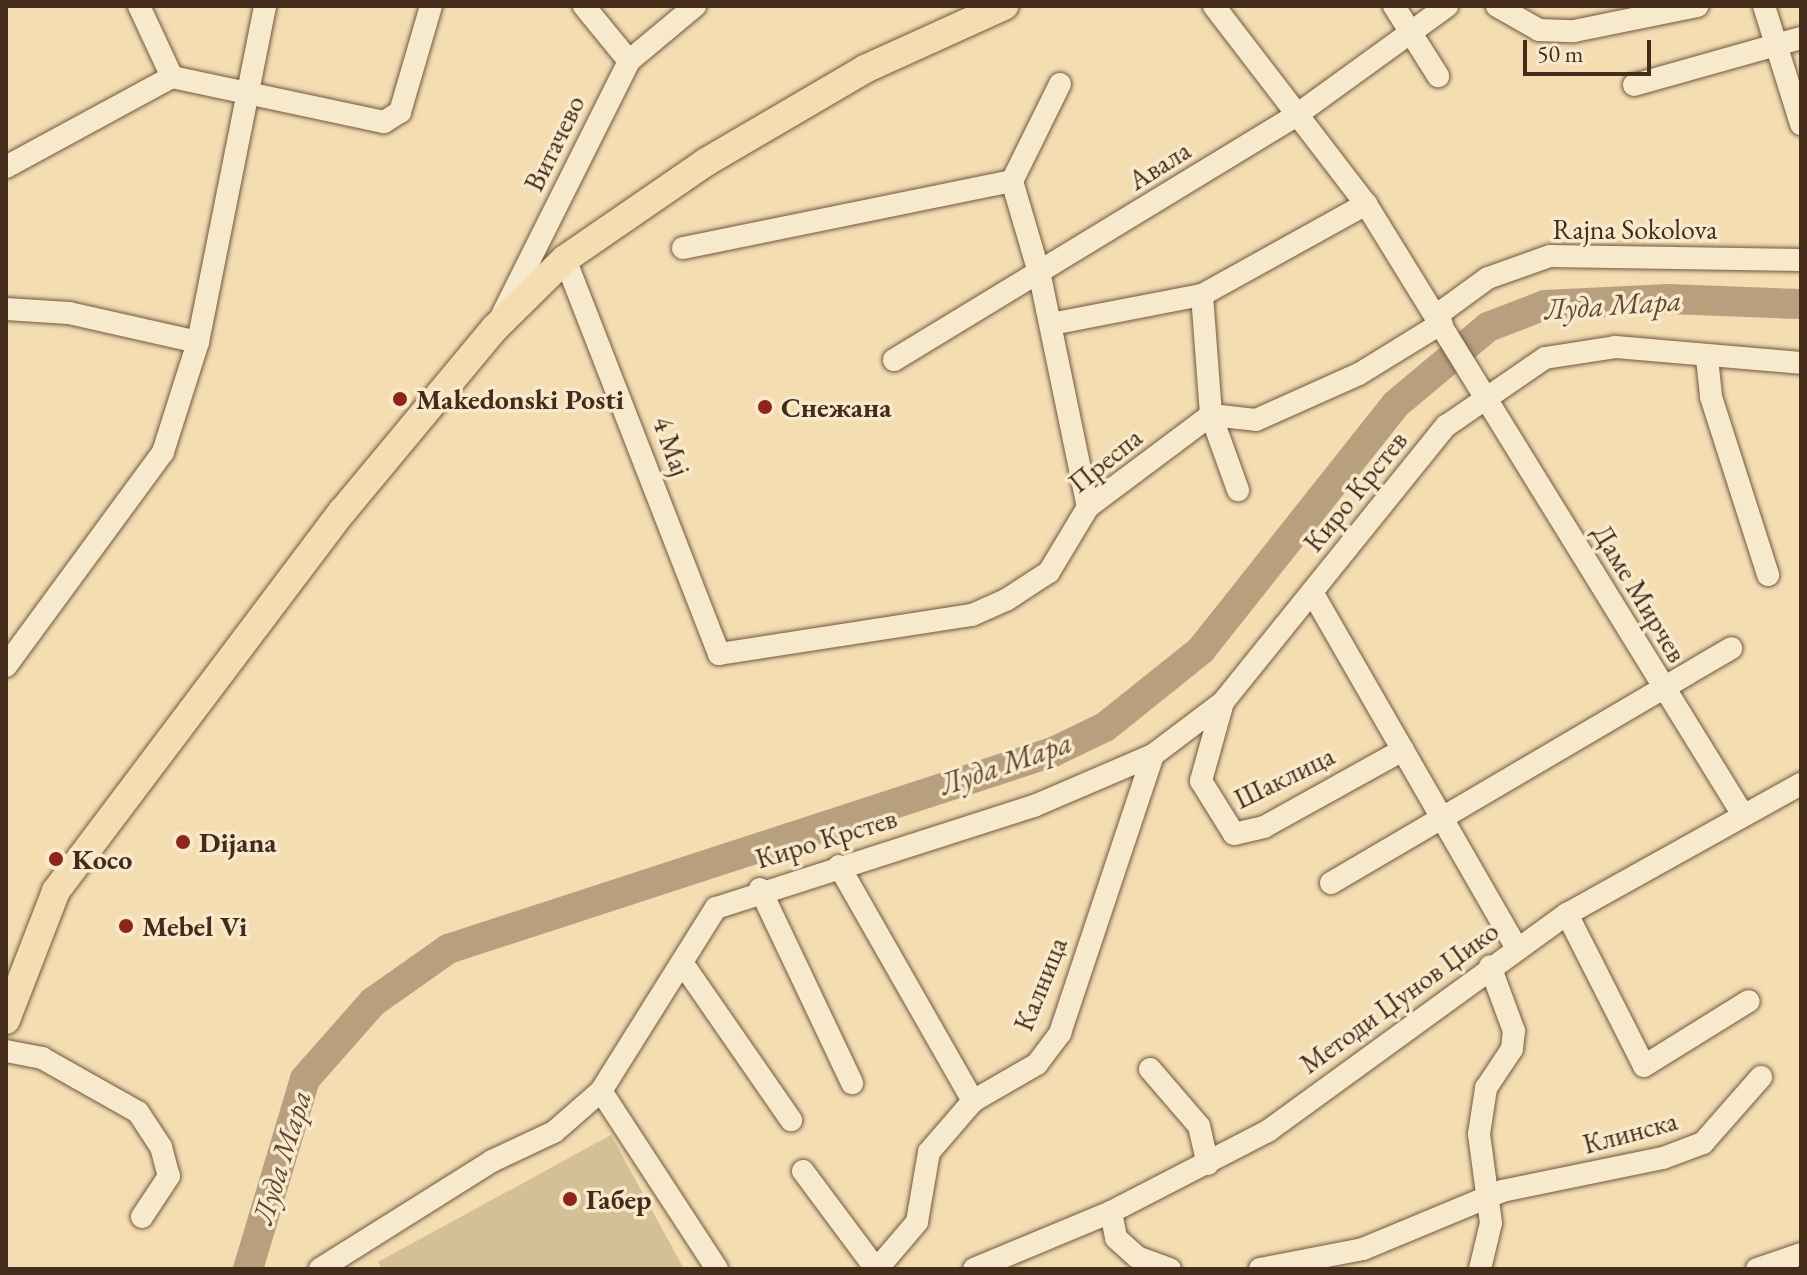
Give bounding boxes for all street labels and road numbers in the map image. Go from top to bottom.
street label: Витачево [516,90,592,196]
street label: Авала [1122,133,1196,197]
street label: Rajna Sokolova [1553,212,1717,246]
street label: 4 Мај [646,412,698,480]
street label: Преспа [1062,420,1148,500]
street label: Киро Крстев [1296,424,1414,558]
street label: Даме Мирчев [1586,518,1694,668]
street label: Шаклица [1228,738,1340,816]
street label: Киро Крстев [751,801,901,875]
street label: Методи Џунов Џико [1293,914,1505,1080]
street label: Калница [1006,932,1074,1036]
street label: Клинска [1579,1103,1681,1161]

